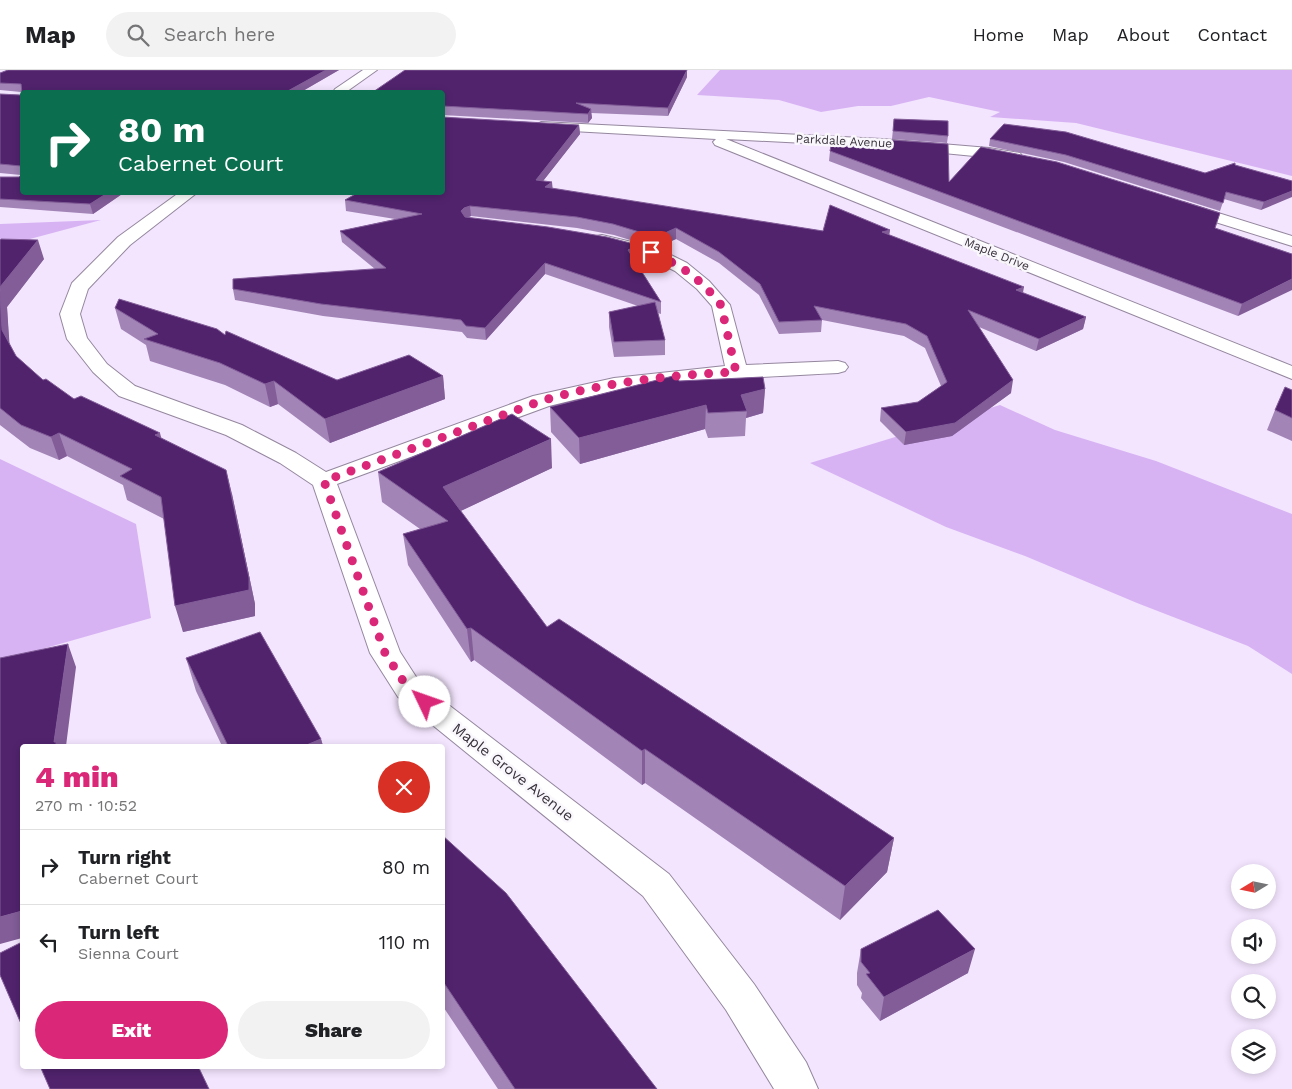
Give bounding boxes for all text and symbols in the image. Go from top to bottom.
search box [106,12,456,57]
text: Map [25,21,76,49]
icon: search [124,21,152,49]
text: Search here [164,23,275,46]
text: Home [973,24,1024,45]
text: Map [1052,24,1089,45]
text: About [1117,24,1169,45]
text: Contact [1197,24,1267,45]
text: 80 m [118,109,205,151]
icon: right [35,110,100,175]
street label: Parkdale Avenue [795,131,893,151]
text: Cabernet Court [118,151,283,176]
pin [630,231,672,273]
street label: Maple Drive [962,235,1032,273]
icon: arrive [637,238,665,266]
position arrow [398,675,450,727]
street label: Maple Grove Avenue [449,719,577,825]
text: 4 min [35,759,119,794]
button: close [378,761,430,813]
text: 270 m · 10:52 [35,796,137,815]
text: Turn right [78,846,171,869]
icon: right [35,853,63,881]
text: 80 m [382,856,430,879]
north arrow [1231,864,1276,909]
map controls [1231,864,1276,1074]
text: Cabernet Court [78,869,198,888]
button: sound [1231,919,1276,964]
text: Turn left [78,921,159,944]
icon: left [35,928,63,956]
text: 110 m [379,931,430,954]
text: Sienna Court [78,944,179,963]
button: search [1231,974,1276,1019]
button: Exit [35,1001,228,1059]
button: Share [238,1001,430,1059]
button: layers [1231,1029,1276,1074]

